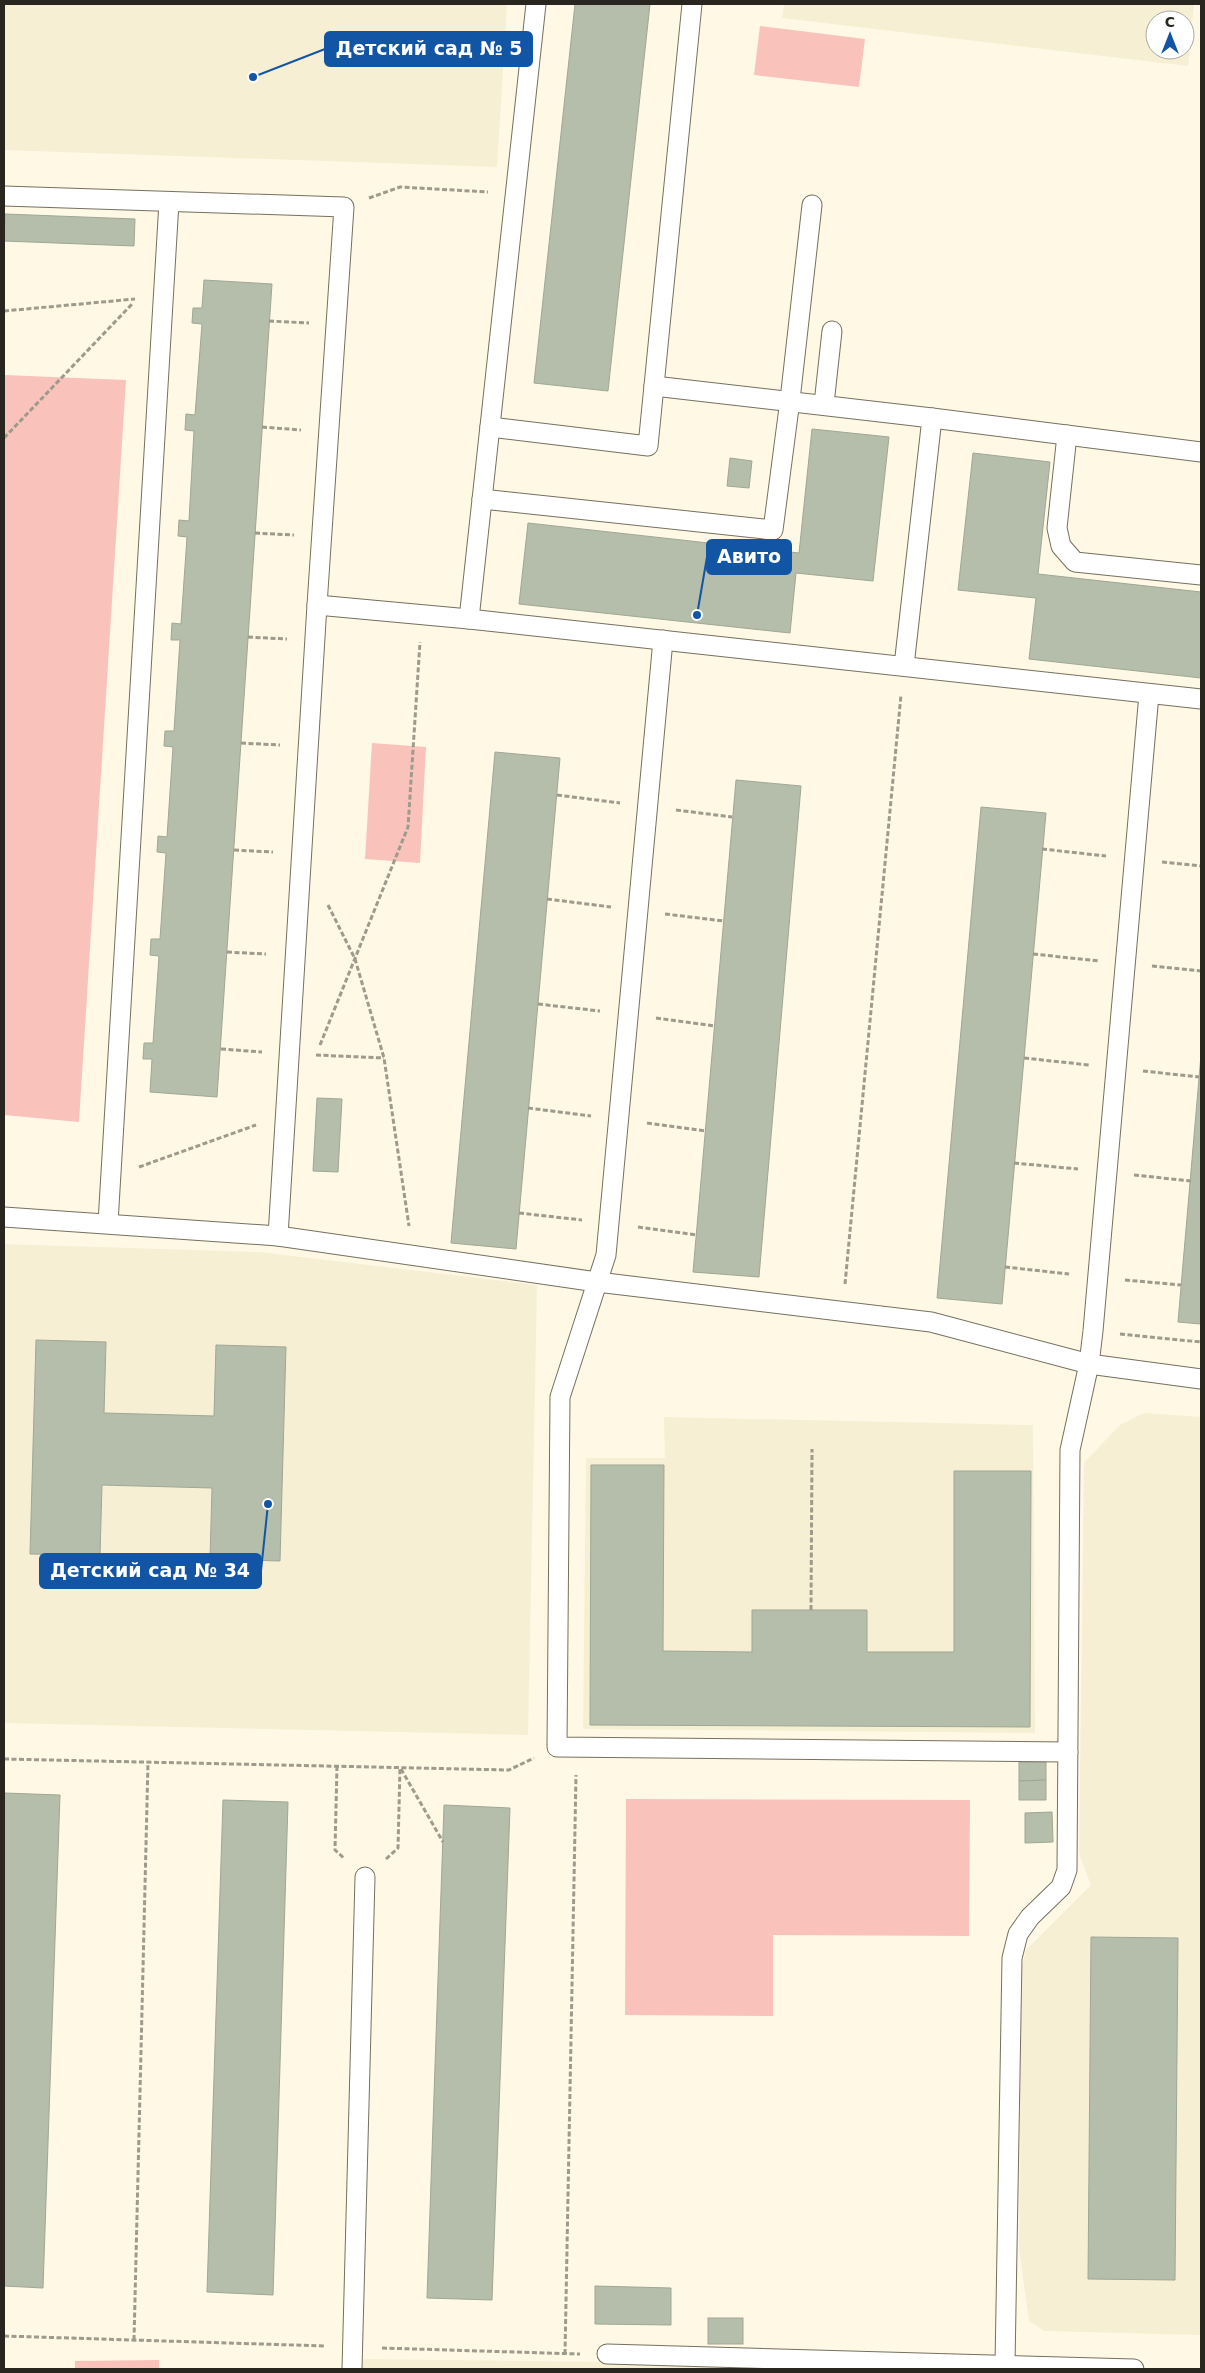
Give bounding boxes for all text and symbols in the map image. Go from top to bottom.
north arrow [1145,10,1195,60]
text: С [1165,14,1175,30]
callout: Детский сад № 5 [325,32,532,66]
text: Детский сад № 5 [336,37,522,59]
callout: Авито [707,540,791,574]
text: Авито [717,545,781,567]
callout: Детский сад № 34 [40,1554,261,1588]
text: Детский сад № 34 [50,1559,250,1581]

